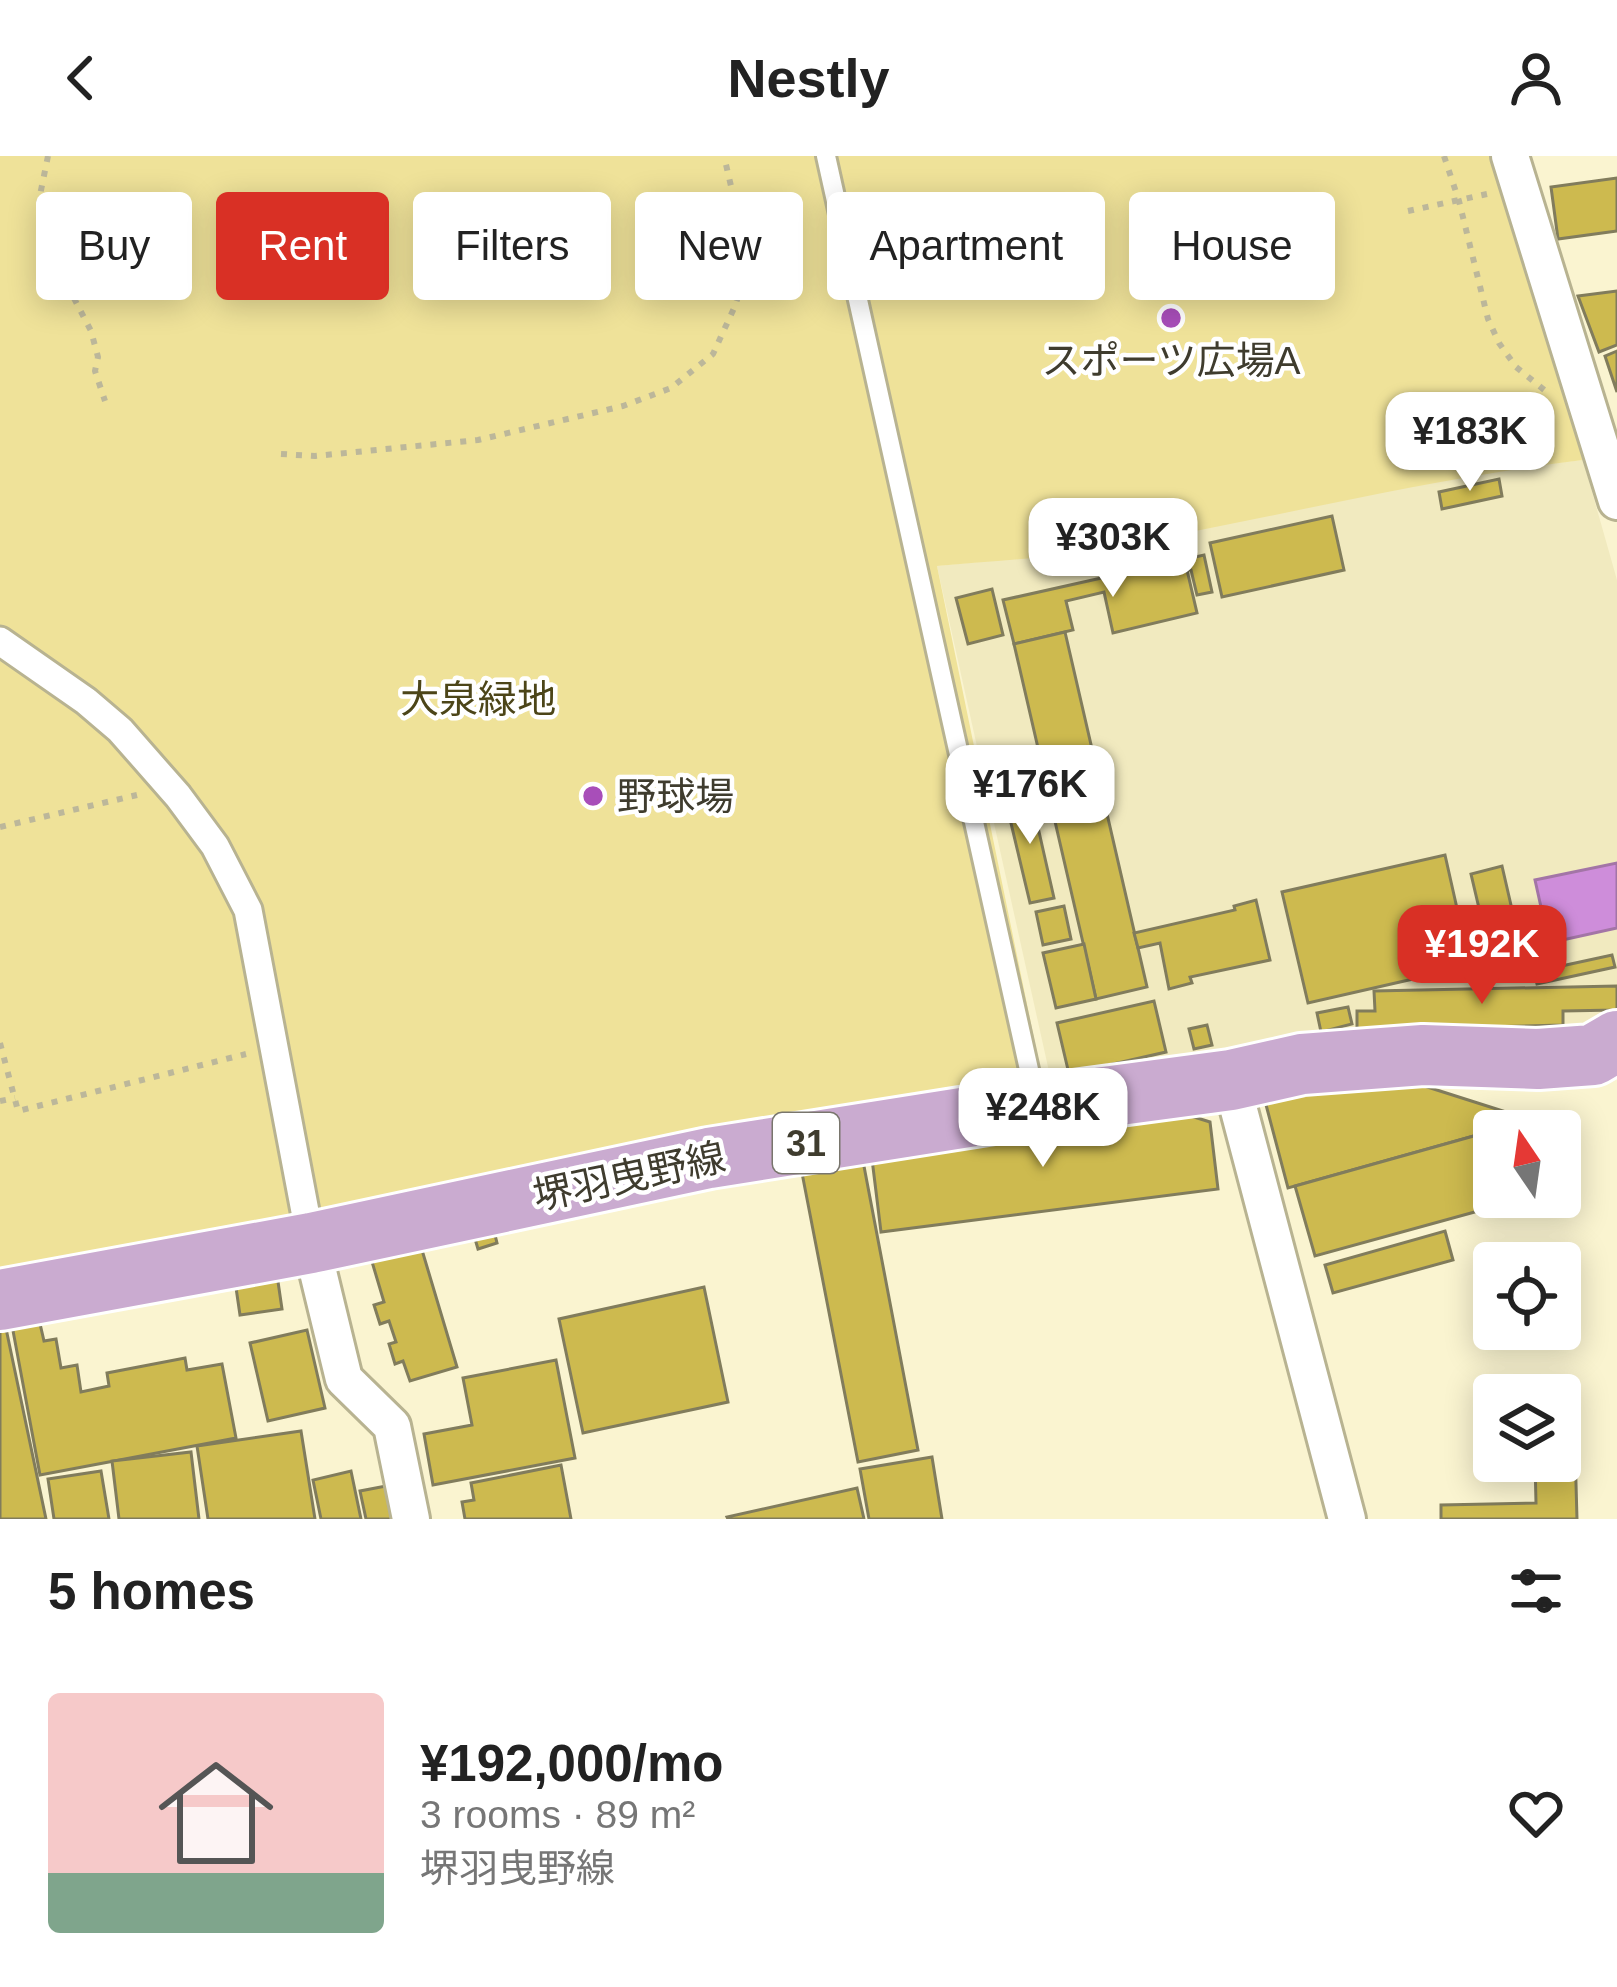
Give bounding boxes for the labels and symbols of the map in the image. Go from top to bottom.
marker: スポーツ広場A [1158,305,1184,331]
place label: スポーツ広場A [1041,339,1301,382]
pin: ¥183K [1386,392,1554,494]
pin: ¥303K [1029,498,1197,600]
park label: 大泉緑地 [400,678,556,721]
pin: ¥176K [946,745,1114,847]
place label: 野球場 [617,775,734,818]
marker: 野球場 [580,783,606,809]
pin: ¥192K [1398,905,1566,1007]
pin: ¥248K [959,1068,1127,1170]
north arrow [1473,1110,1581,1218]
road number: 31 [773,1113,839,1173]
street label: 堺羽曳野線 [529,1135,729,1218]

